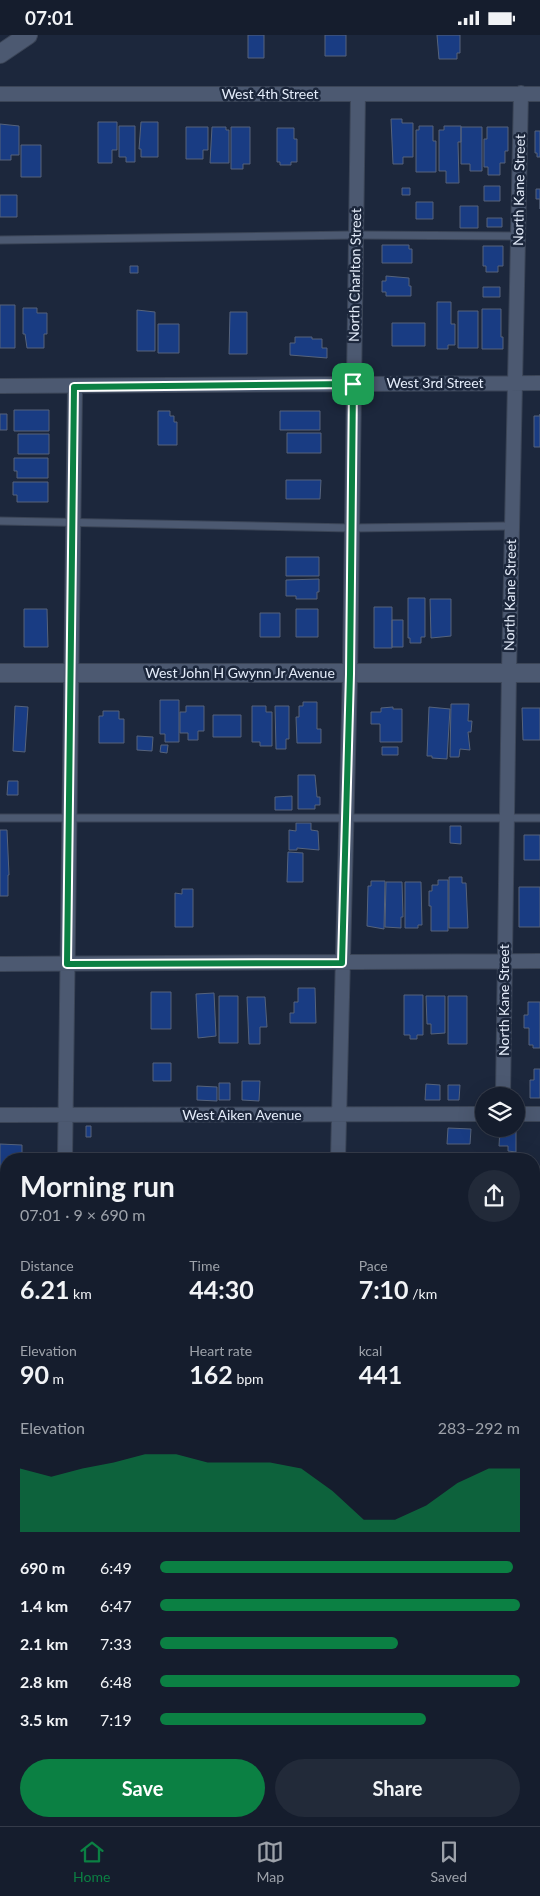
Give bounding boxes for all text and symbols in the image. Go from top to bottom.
text: 07:01 [25,6,74,29]
street label: West 4th Street [221,85,319,102]
street label: North Kane Street [509,134,528,246]
street label: North Charlton Street [345,208,364,342]
pin [332,363,374,405]
icon: arrive [339,370,367,398]
street label: West 3rd Street [387,374,484,391]
street label: North Kane Street [500,539,519,651]
street label: West John H Gwynn Jr Avenue [145,664,335,681]
street label: North Kane Street [495,944,512,1056]
map controls [475,1087,525,1137]
button: layers [475,1087,525,1137]
street label: West Aiken Avenue [182,1106,302,1123]
text: Morning run [20,1169,175,1203]
button: share [468,1170,520,1222]
text: 07:01 · 9 × 690 m [20,1205,145,1224]
text: Distance [20,1257,74,1274]
text: Time [189,1257,220,1274]
text: Pace [359,1257,388,1274]
text: 6.21 [20,1274,69,1304]
text: 44:30 [189,1274,254,1304]
text: 7:10 [359,1274,409,1304]
text: km [69,1285,92,1302]
text: /km [409,1285,437,1302]
text: Elevation [20,1342,77,1359]
text: Heart rate [189,1342,252,1359]
text: kcal [359,1342,382,1359]
text: 90 [20,1359,49,1389]
text: 162 [189,1359,233,1389]
text: 441 [359,1359,402,1389]
text: m [49,1370,64,1387]
text: bpm [233,1370,264,1387]
text: Elevation [20,1418,85,1437]
text: 283–292 m [438,1418,520,1437]
text: 690 m [20,1558,65,1577]
text: 6:49 [100,1558,132,1577]
text: 1.4 km [20,1596,68,1615]
text: 6:47 [100,1596,132,1615]
text: 2.1 km [20,1634,68,1653]
text: 7:33 [100,1634,132,1653]
text: 2.8 km [20,1672,68,1691]
text: 6:48 [100,1672,132,1691]
text: 3.5 km [20,1710,68,1729]
text: 7:19 [100,1710,132,1729]
button: Save [20,1759,265,1817]
button: Share [275,1759,520,1817]
tab: Home [73,1838,110,1885]
tab: Map [256,1838,284,1885]
tab: Saved [430,1838,467,1885]

